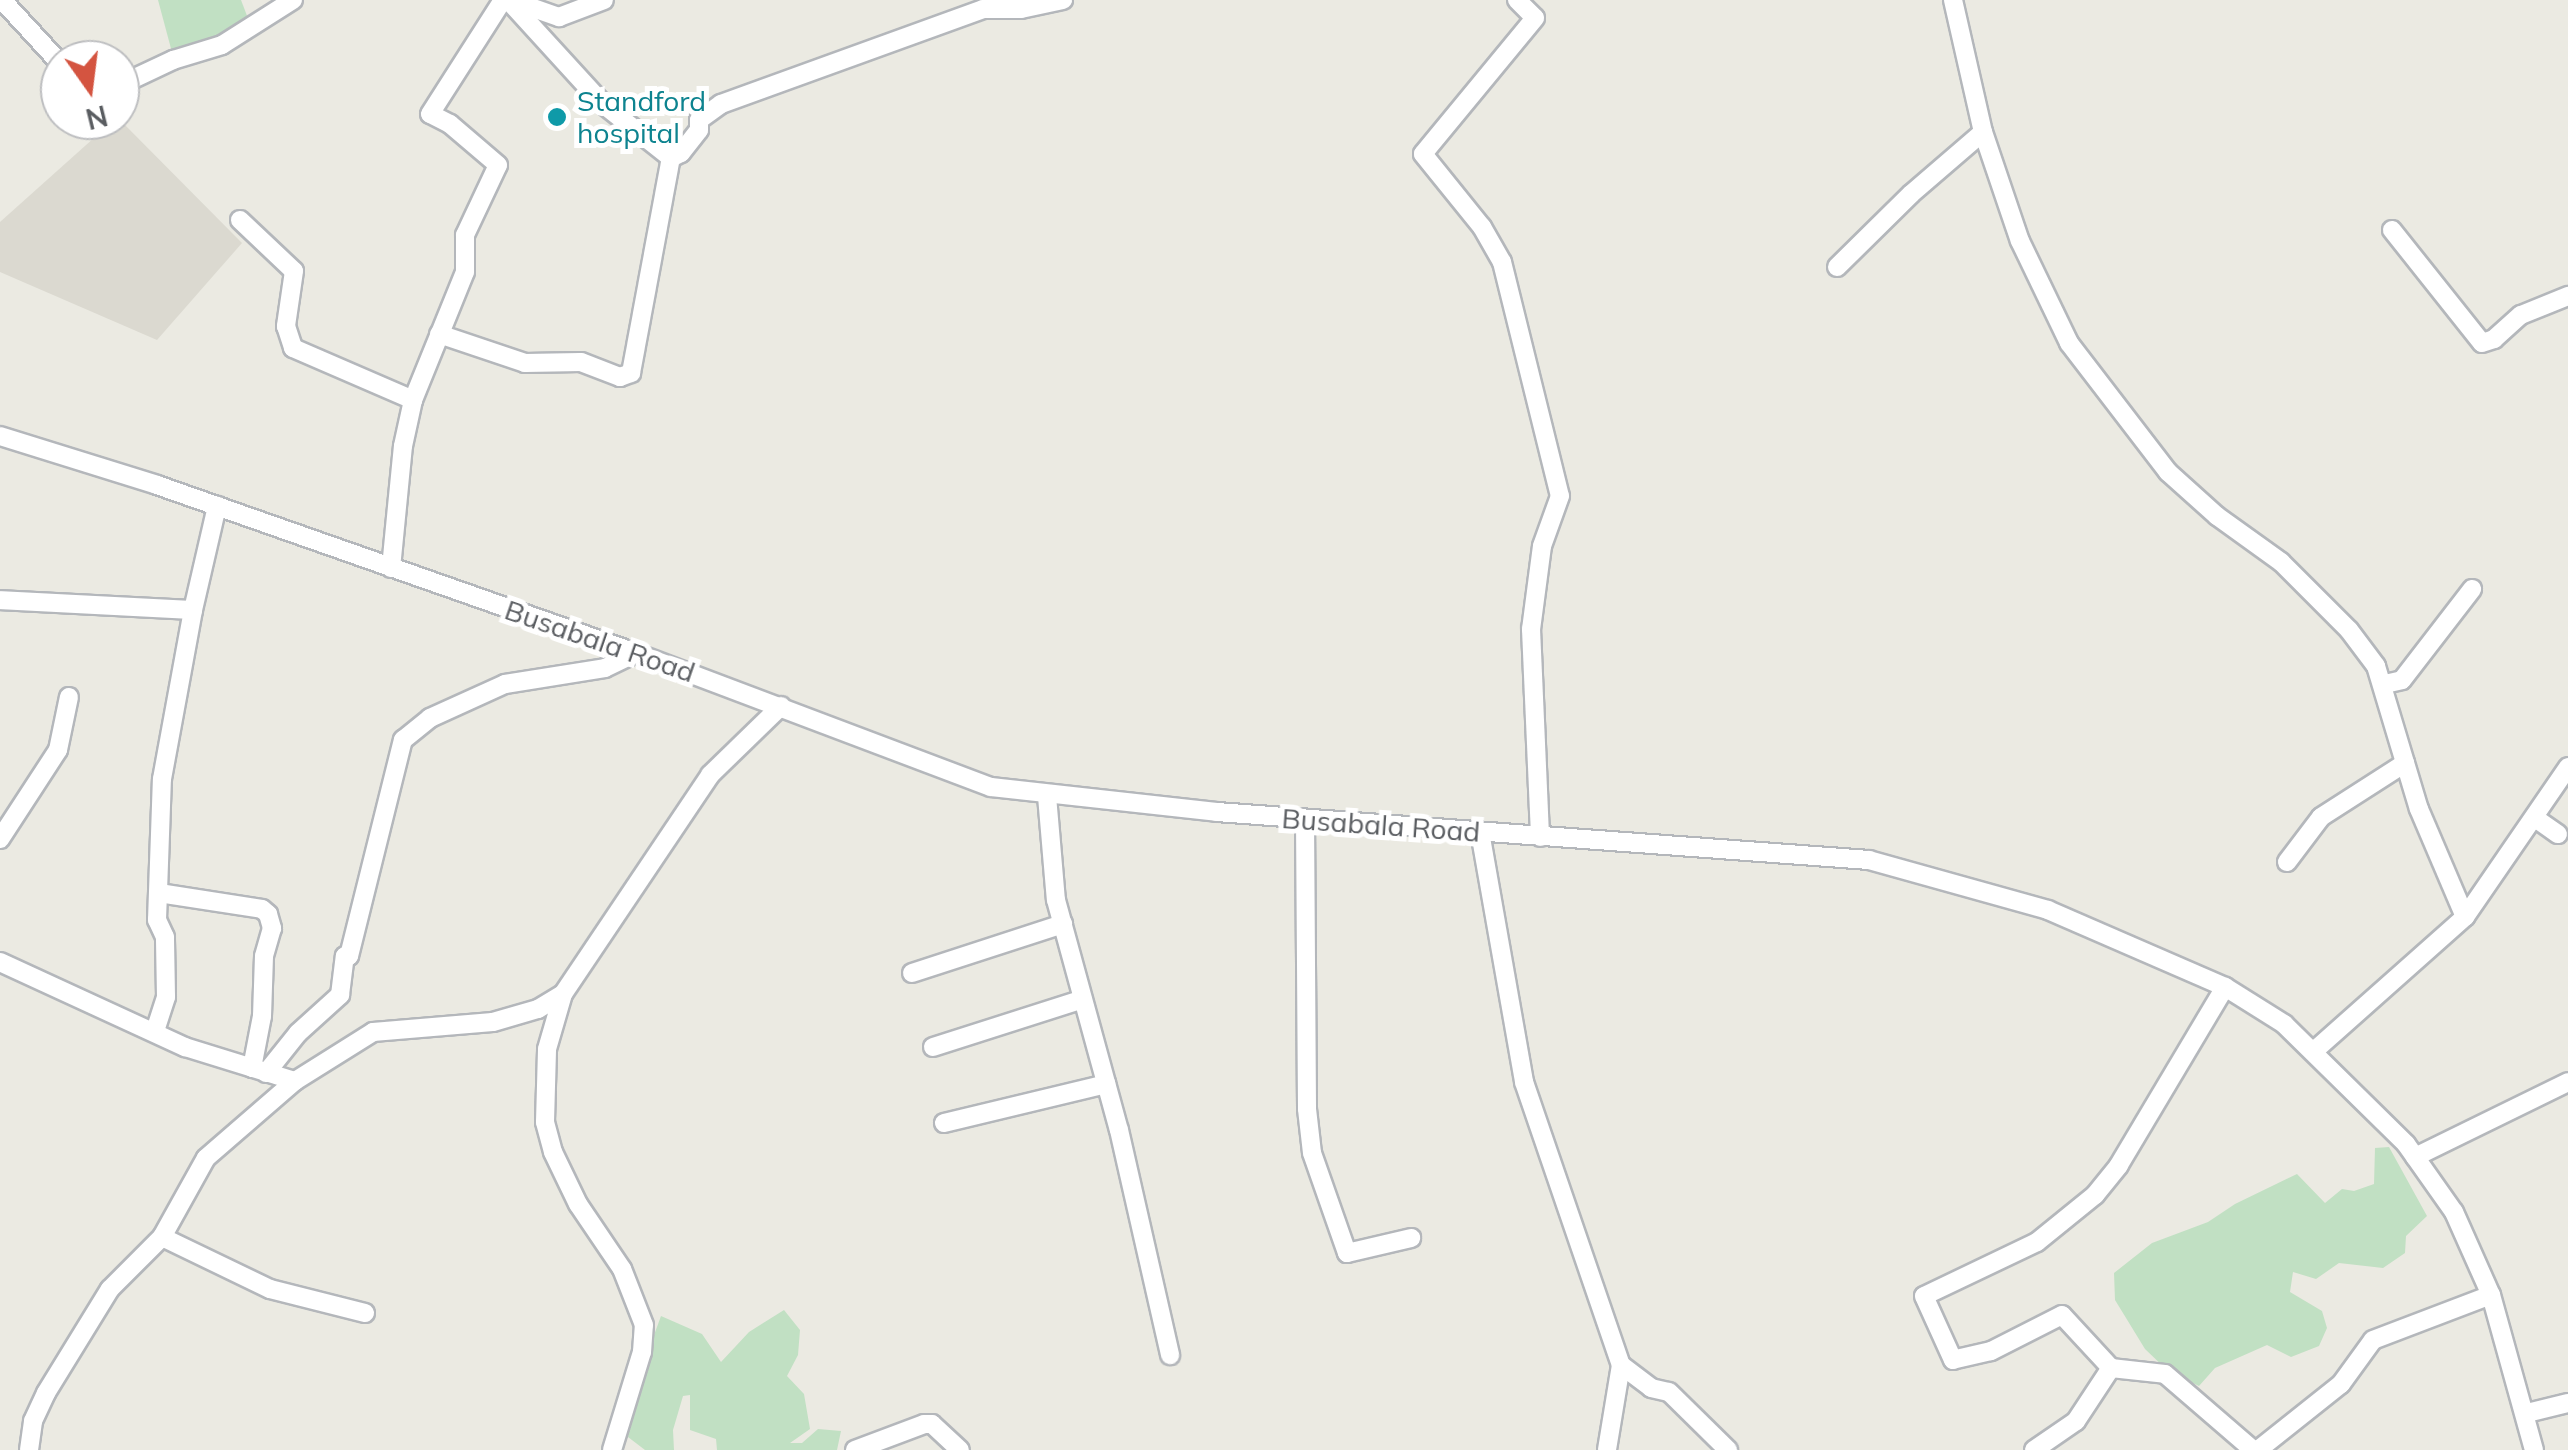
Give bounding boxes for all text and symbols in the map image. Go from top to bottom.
north arrow [40,40,140,140]
place label: Standford hospital [577,84,706,150]
text: N [82,98,111,137]
marker: Standford hospital [546,106,568,128]
street label: Busabala Road [500,593,700,689]
street label: Busabala Road [1281,801,1481,849]

